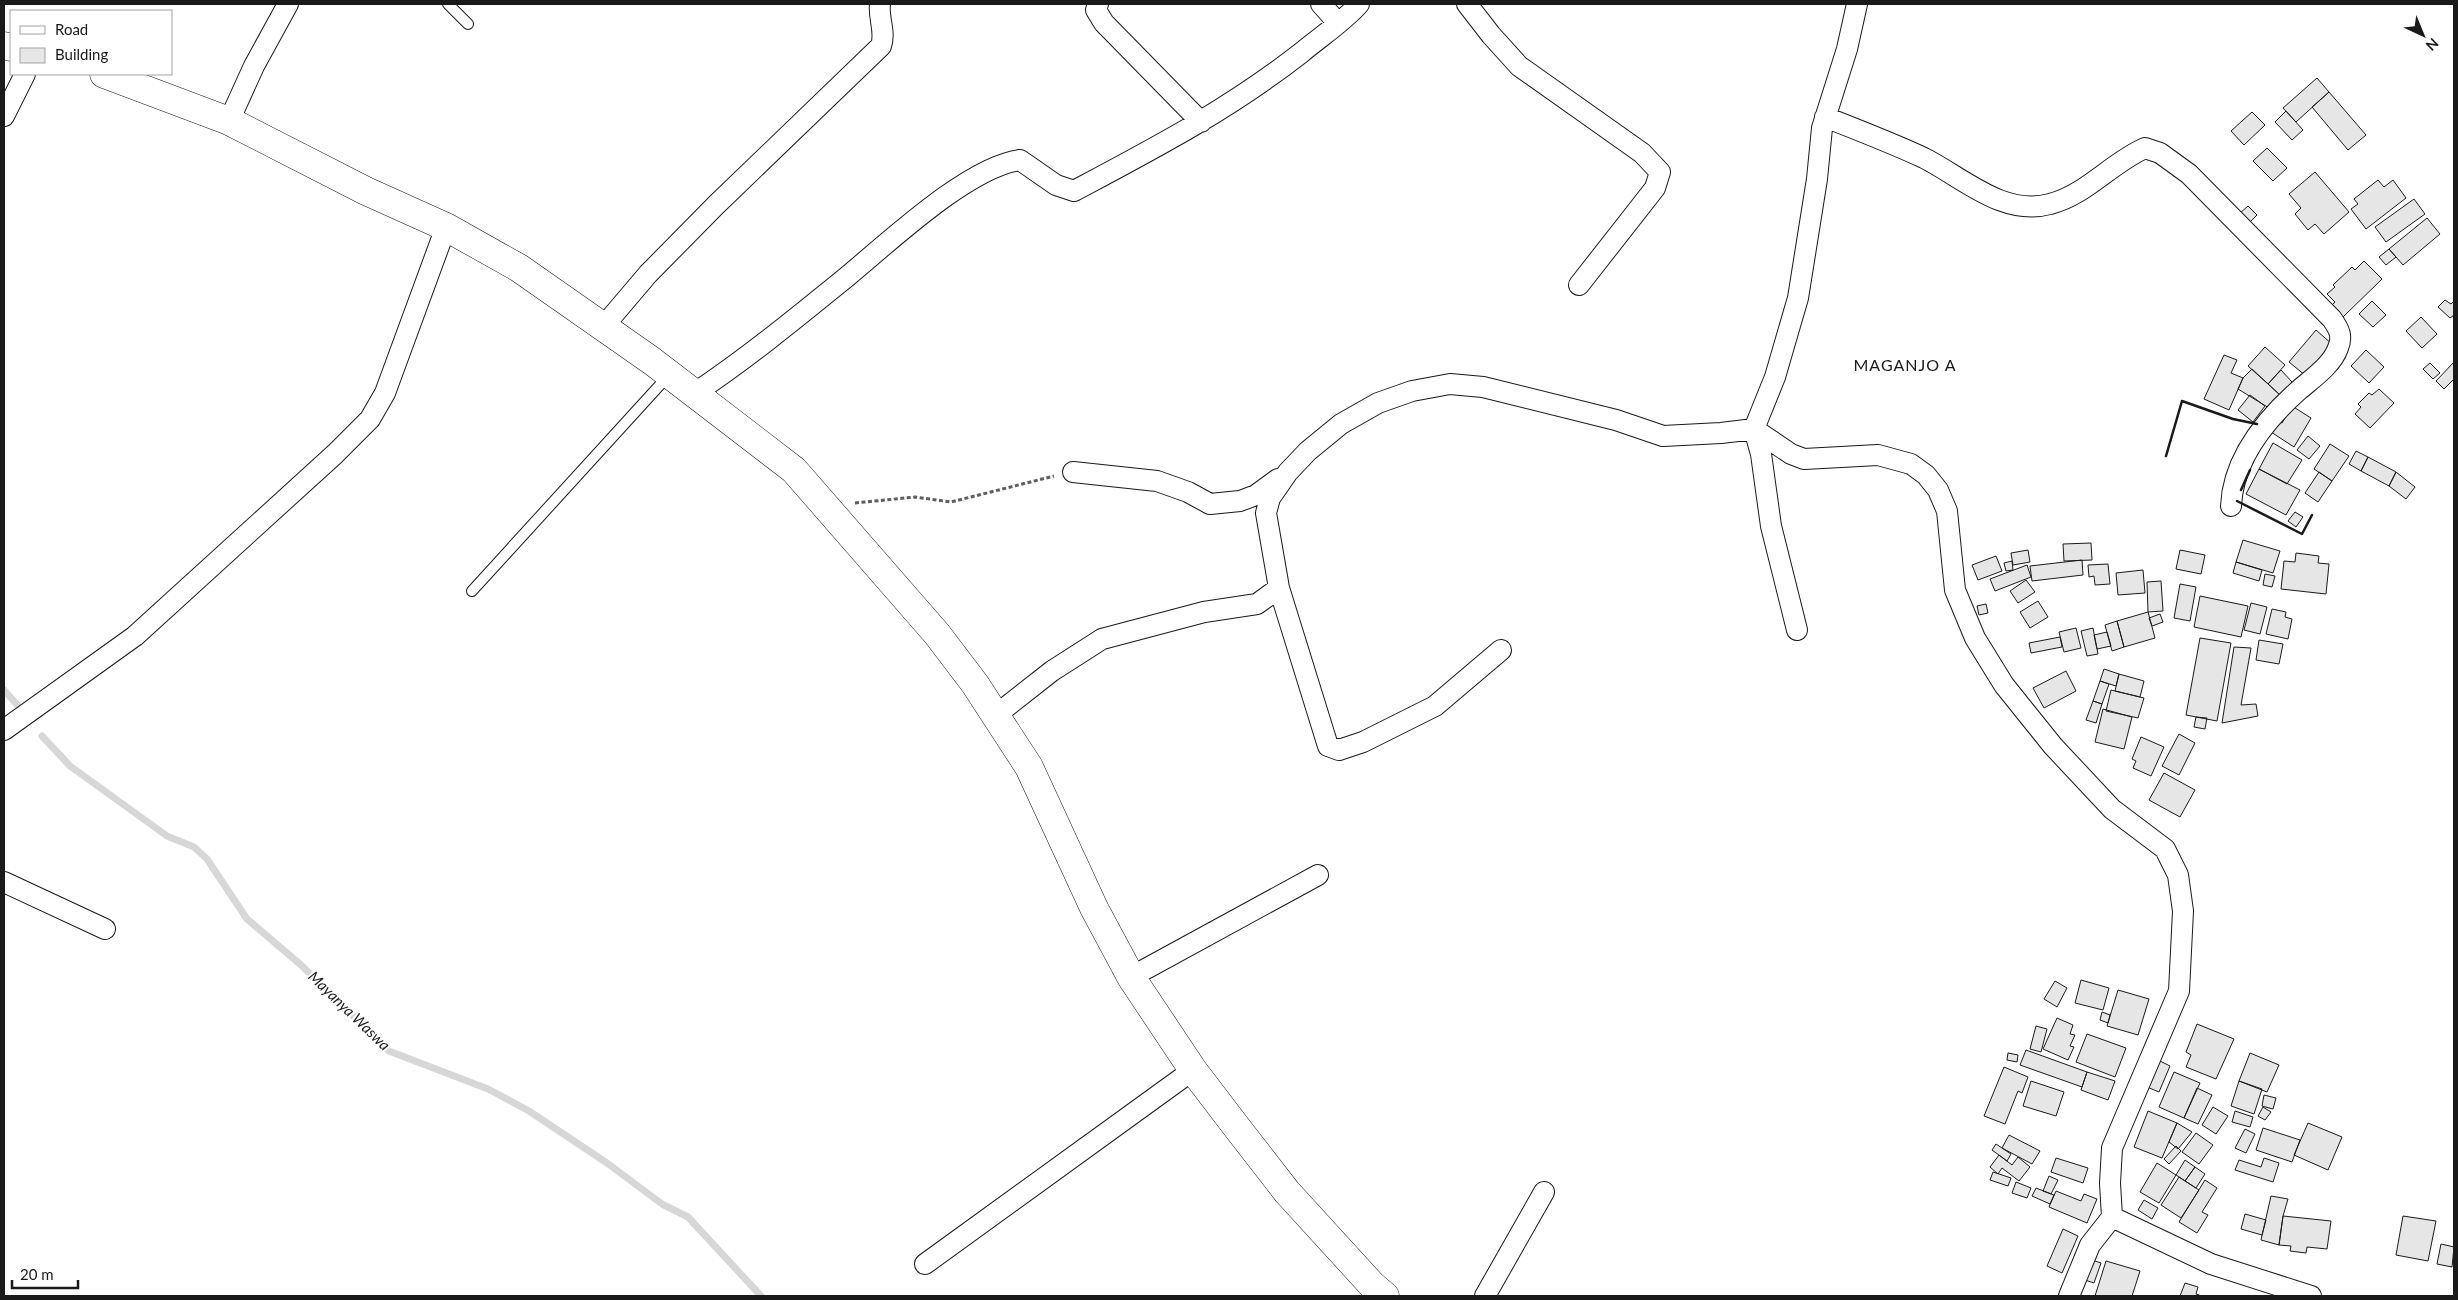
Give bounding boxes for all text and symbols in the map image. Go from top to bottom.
legend [10,10,172,75]
north arrow [2398,10,2448,60]
text: Road [55,20,88,38]
text: N [2423,35,2442,55]
text: Building [55,45,108,63]
district label: MAGANJO A [1854,355,1957,374]
water label: Mayanya Waswa [305,967,394,1054]
scale bar [12,1258,79,1290]
text: 20 m [20,1265,54,1283]

